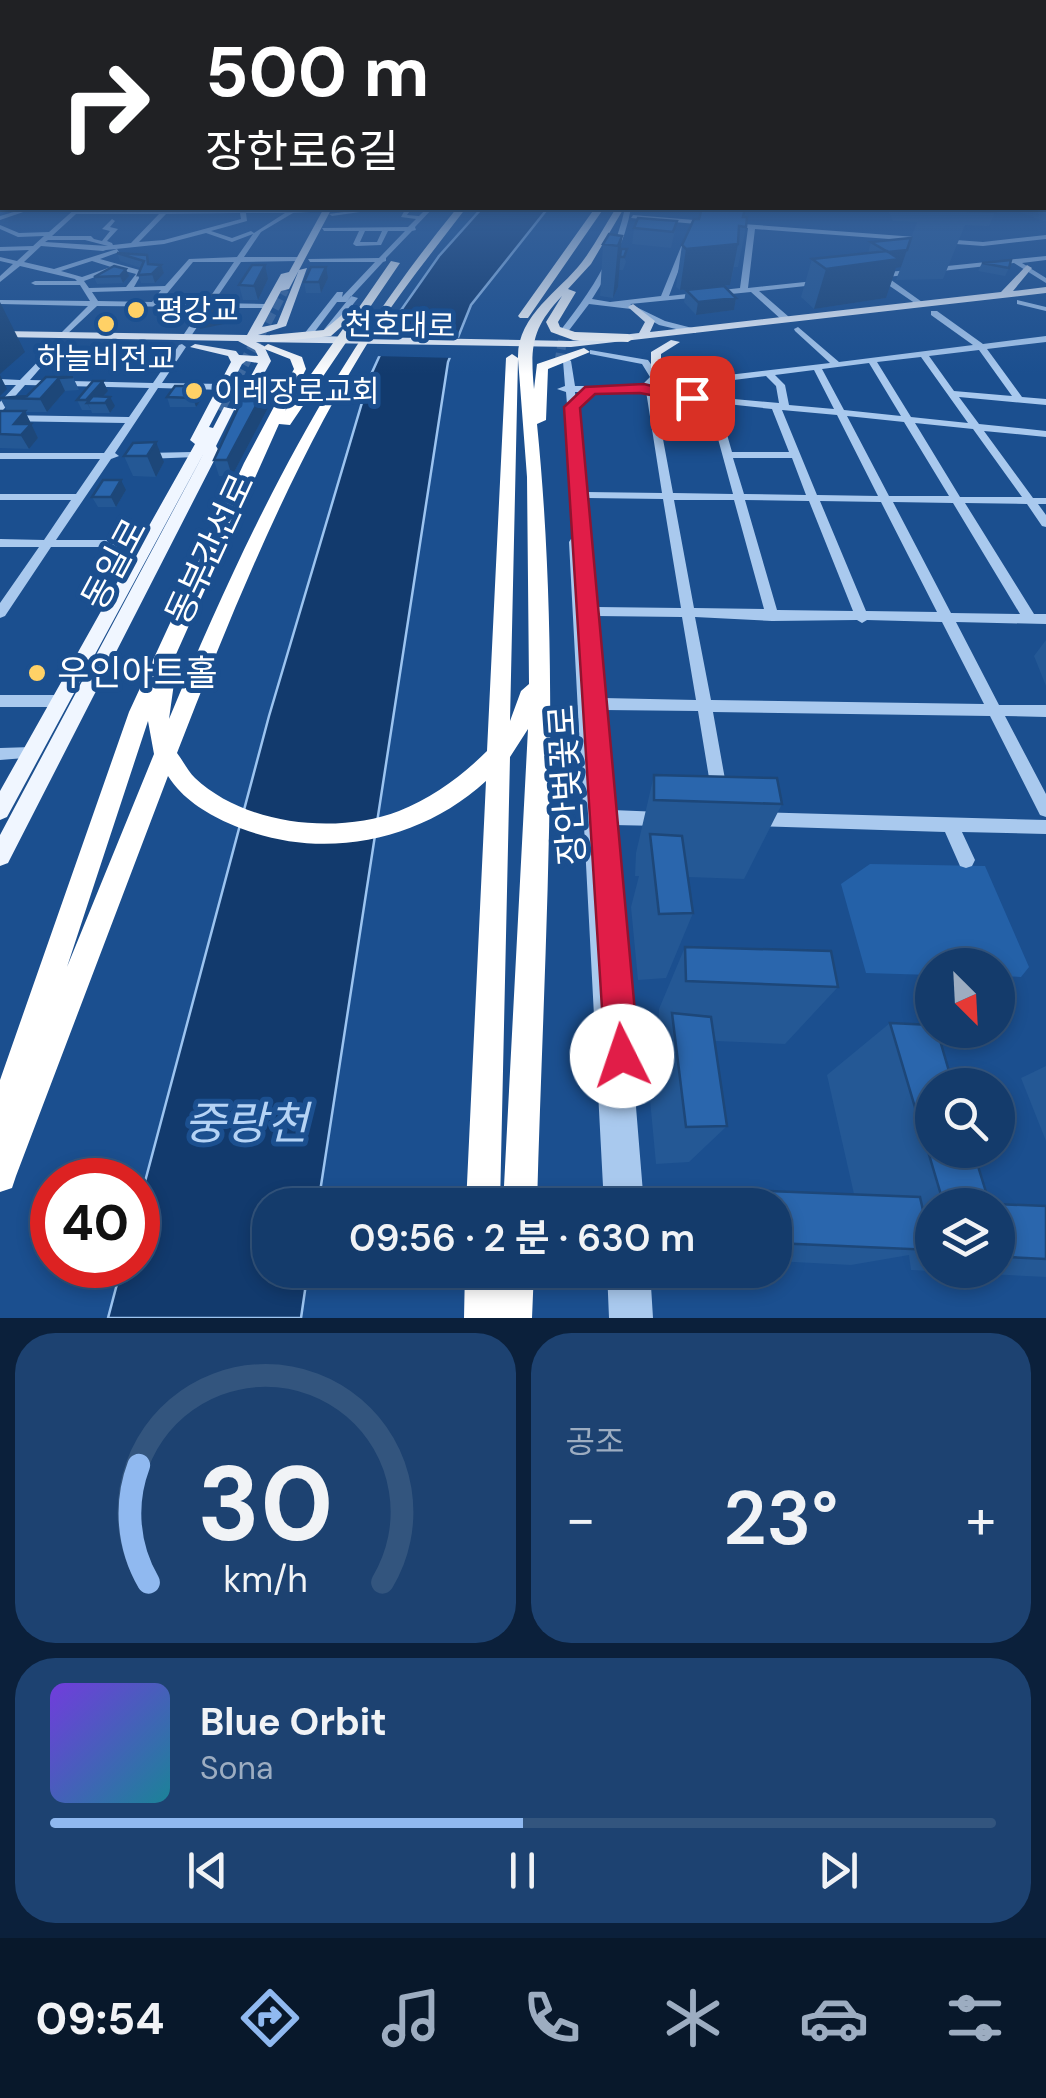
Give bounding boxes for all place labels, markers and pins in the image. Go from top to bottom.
place label: 평강교 [156,291,239,330]
marker: 평강교 [125,299,147,321]
marker: 하늘비전교 [95,313,117,335]
place label: 하늘비전교 [37,339,175,378]
pin [650,356,735,441]
place label: 이레장로교회 [214,372,380,411]
marker: 이레장로교회 [183,380,205,402]
place label: 우인아트홀 [57,650,218,696]
marker: 우인아트홀 [26,662,48,684]

